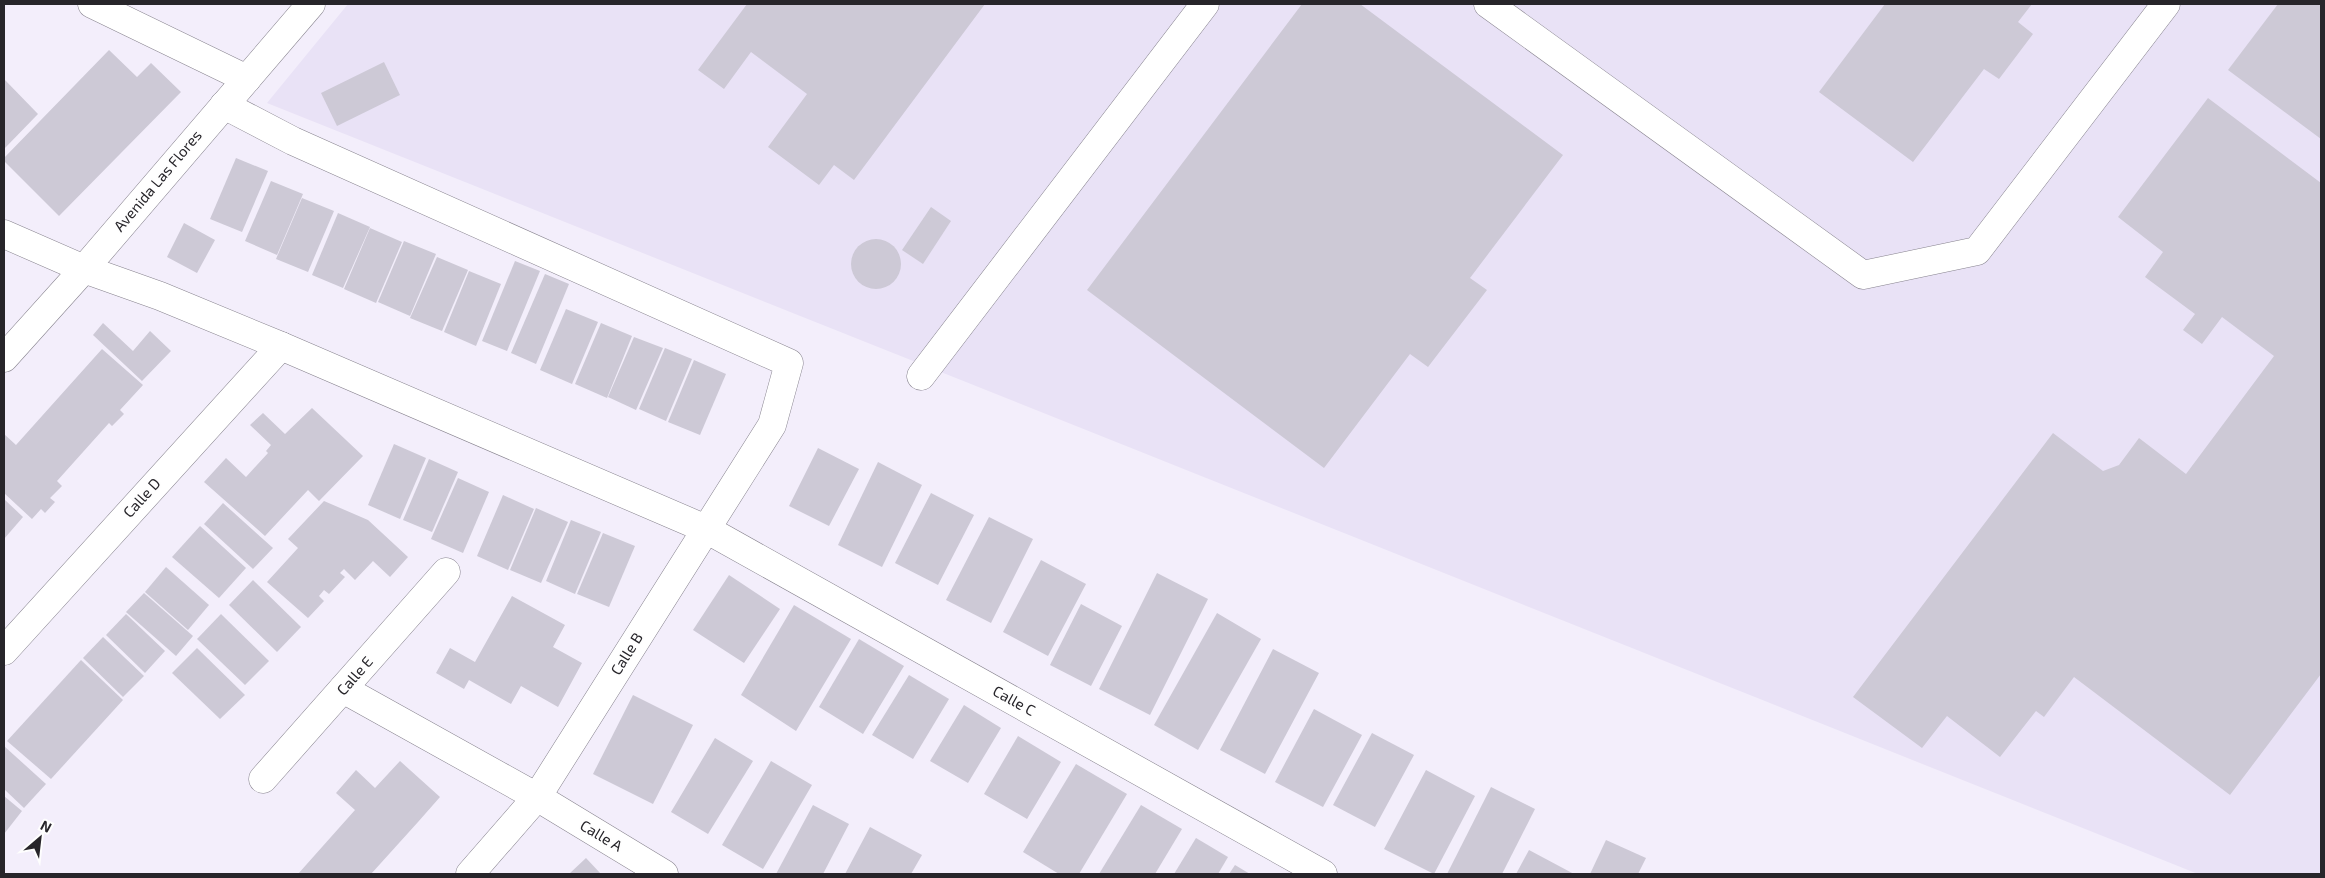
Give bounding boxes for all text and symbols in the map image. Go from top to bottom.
street label: Avenida Las Flores [110,126,205,235]
street label: Calle D [119,474,164,521]
street label: Calle B [606,629,646,678]
street label: Calle E [333,652,376,698]
street label: Calle C [990,681,1039,719]
north arrow [15,813,65,863]
text: N [38,816,55,836]
street label: Calle A [577,816,626,855]

